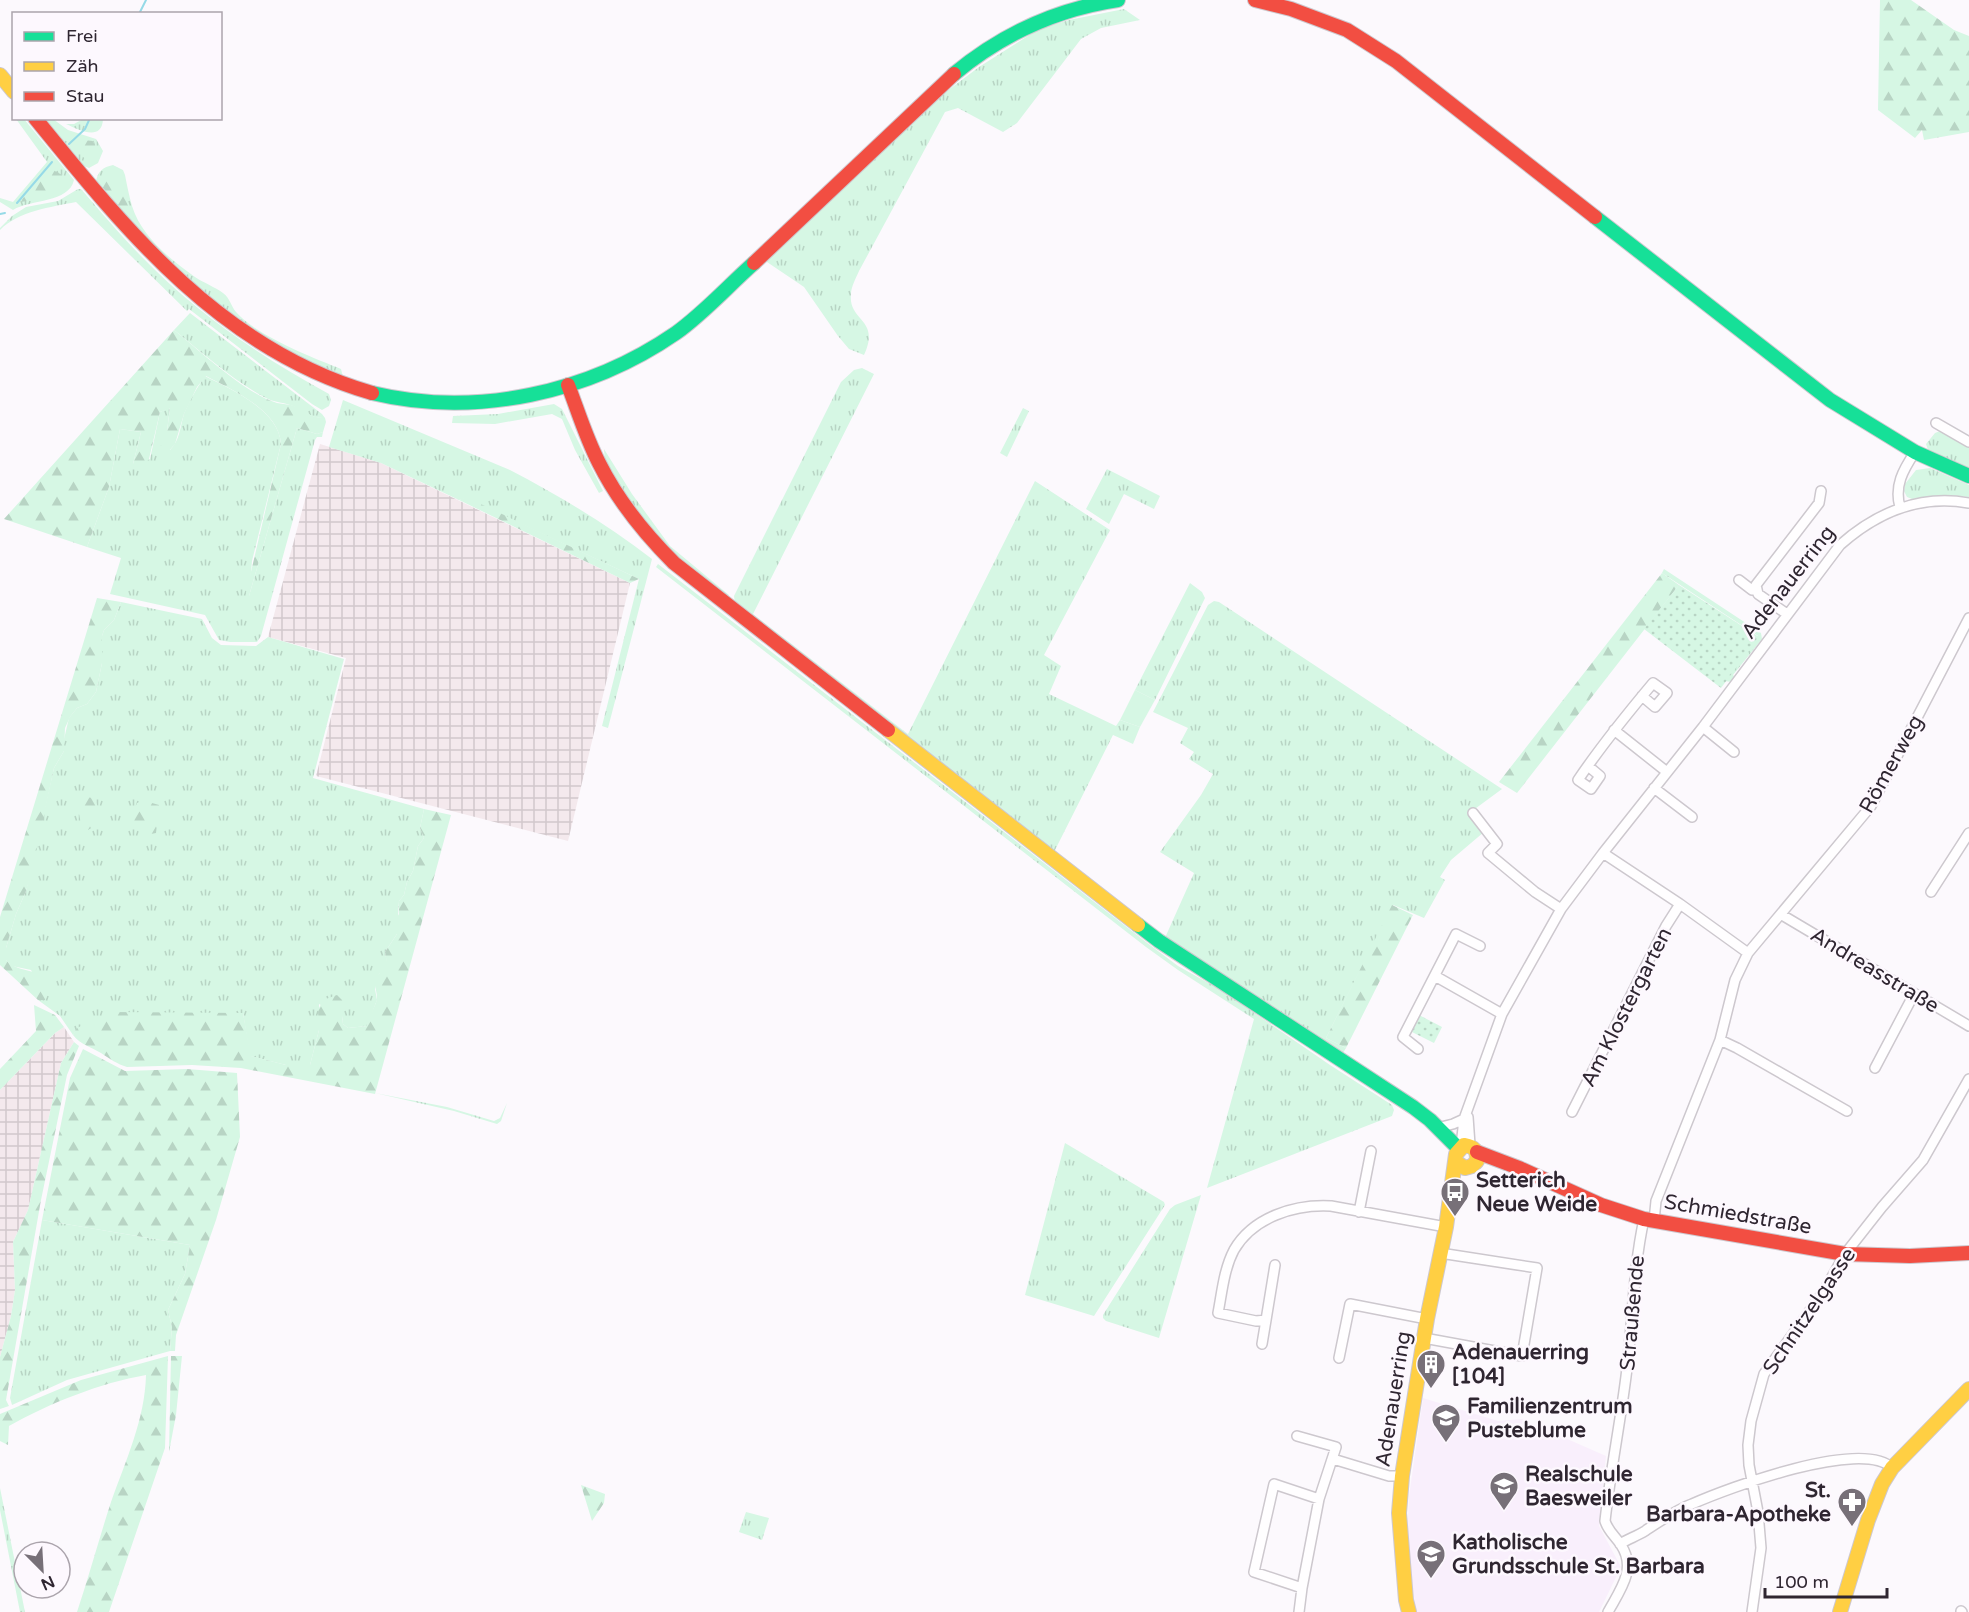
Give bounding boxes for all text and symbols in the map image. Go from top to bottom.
legend [12,12,222,120]
text: Frei [66,25,98,47]
text: Zäh [66,55,99,77]
text: Stau [66,85,105,107]
street label: Adenauerring [1736,521,1840,644]
street label: Römerweg [1854,711,1929,818]
street label: Andreasstraße [1806,922,1944,1019]
street label: Am Klostergarten [1575,923,1677,1091]
place label: Setterich Neue Weide [1476,1168,1597,1217]
bus stop icon: Setterich Neue Weide [1439,1176,1471,1218]
street label: Schmiedstraße [1662,1189,1814,1240]
street label: Schnitzelgasse [1758,1243,1861,1379]
street label: Straußende [1615,1254,1650,1372]
street label: Adenauerring [1370,1329,1417,1469]
place label: Adenauerring [104] [1452,1340,1589,1389]
building icon: Adenauerring [104] [1415,1348,1447,1390]
place label: Familienzentrum Pusteblume [1467,1394,1633,1443]
school or university icon: Familienzentrum Pusteblume [1430,1402,1462,1444]
place label: Realschule Baesweiler [1525,1462,1633,1511]
school or university icon: Realschule Baesweiler [1488,1470,1520,1512]
place label: St. Barbara-Apotheke [1646,1478,1831,1527]
pharmacy icon: St. Barbara-Apotheke [1836,1486,1868,1528]
place label: Katholische Grundsschule St. Barbara [1452,1530,1705,1579]
school or university icon: Katholische Grundsschule St. Barbara [1415,1538,1447,1580]
north arrow [12,1540,72,1600]
scale bar [1765,1561,1886,1599]
text: N [38,1571,58,1595]
text: 100 m [1774,1571,1829,1593]

